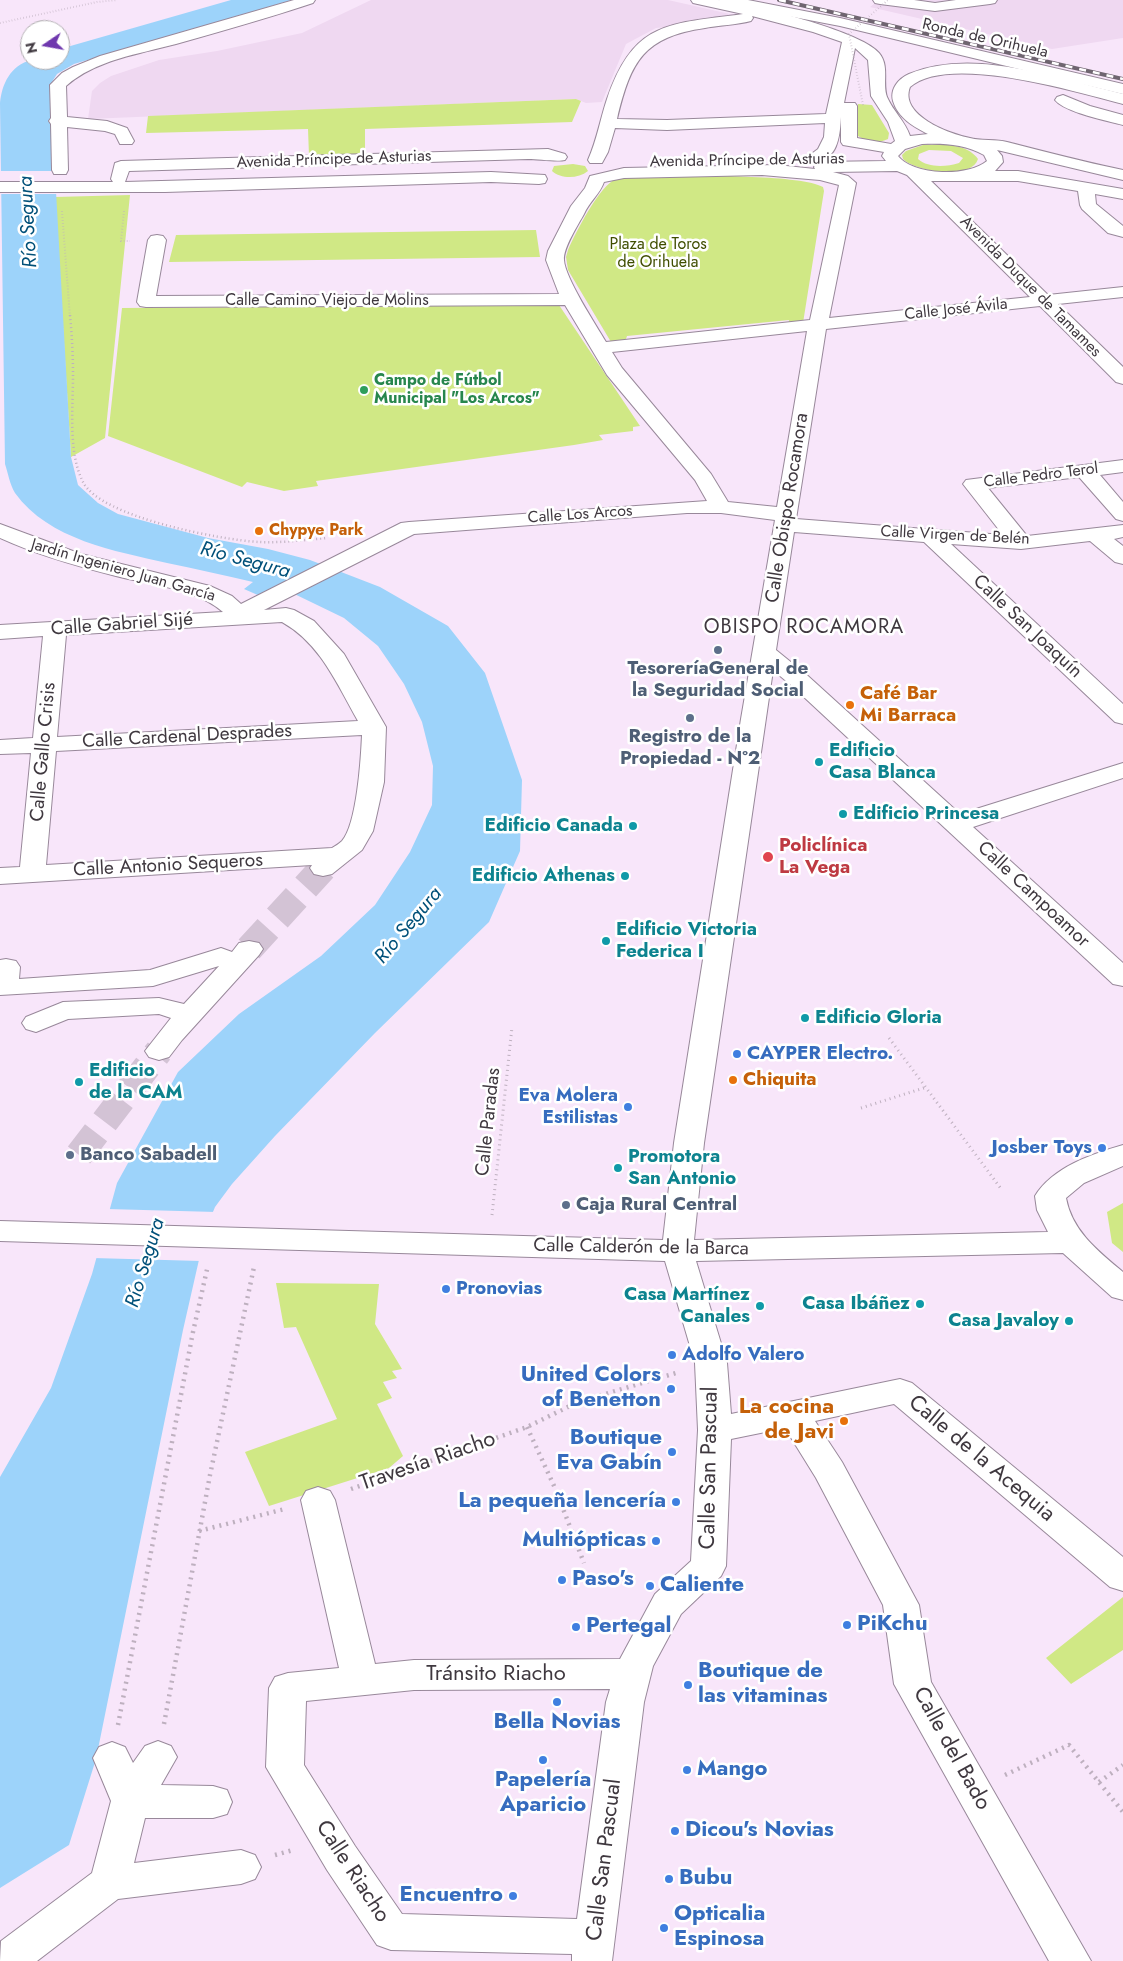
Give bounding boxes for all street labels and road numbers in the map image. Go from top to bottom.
street label: Ronda de Orihuela [920,15,1050,63]
street label: Avenida Príncipe de Asturias [236,147,432,173]
street label: Avenida Príncipe de Asturias [650,150,844,172]
street label: Avenida Duque de Tamames [955,212,1105,362]
street label: Calle Camino Viejo de Molins [225,291,429,311]
street label: Calle José Ávila [904,295,1008,325]
street label: Calle Obispo Rocamora [762,411,814,605]
street label: Calle Pedro Terol [983,459,1099,493]
street label: Calle Los Arcos [527,502,633,528]
street label: Calle Virgen de Belén [880,523,1030,549]
street label: Jardín Ingeniero Juan García [29,535,217,607]
street label: Calle San Joaquín [968,570,1086,684]
street label: Calle Gabriel Sijé [50,609,194,641]
street label: Calle Gallo Crisis [27,681,61,823]
street label: Calle Cardenal Desprades [82,720,292,754]
street label: Calle Campoamor [972,837,1094,953]
street label: Calle Antonio Sequeros [73,850,263,882]
street label: Calle Paradas [472,1067,506,1177]
street label: Calle Calderón de la Barca [533,1235,749,1261]
street label: Calle San Pascual [695,1386,725,1550]
street label: Calle de la Acequia [902,1390,1060,1528]
street label: Travesía Riacho [357,1426,499,1498]
street label: Tránsito Riacho [426,1662,566,1688]
street label: Calle del Bado [906,1683,996,1815]
street label: Calle San Pascual [582,1777,628,1943]
street label: Calle Riacho [309,1816,395,1928]

